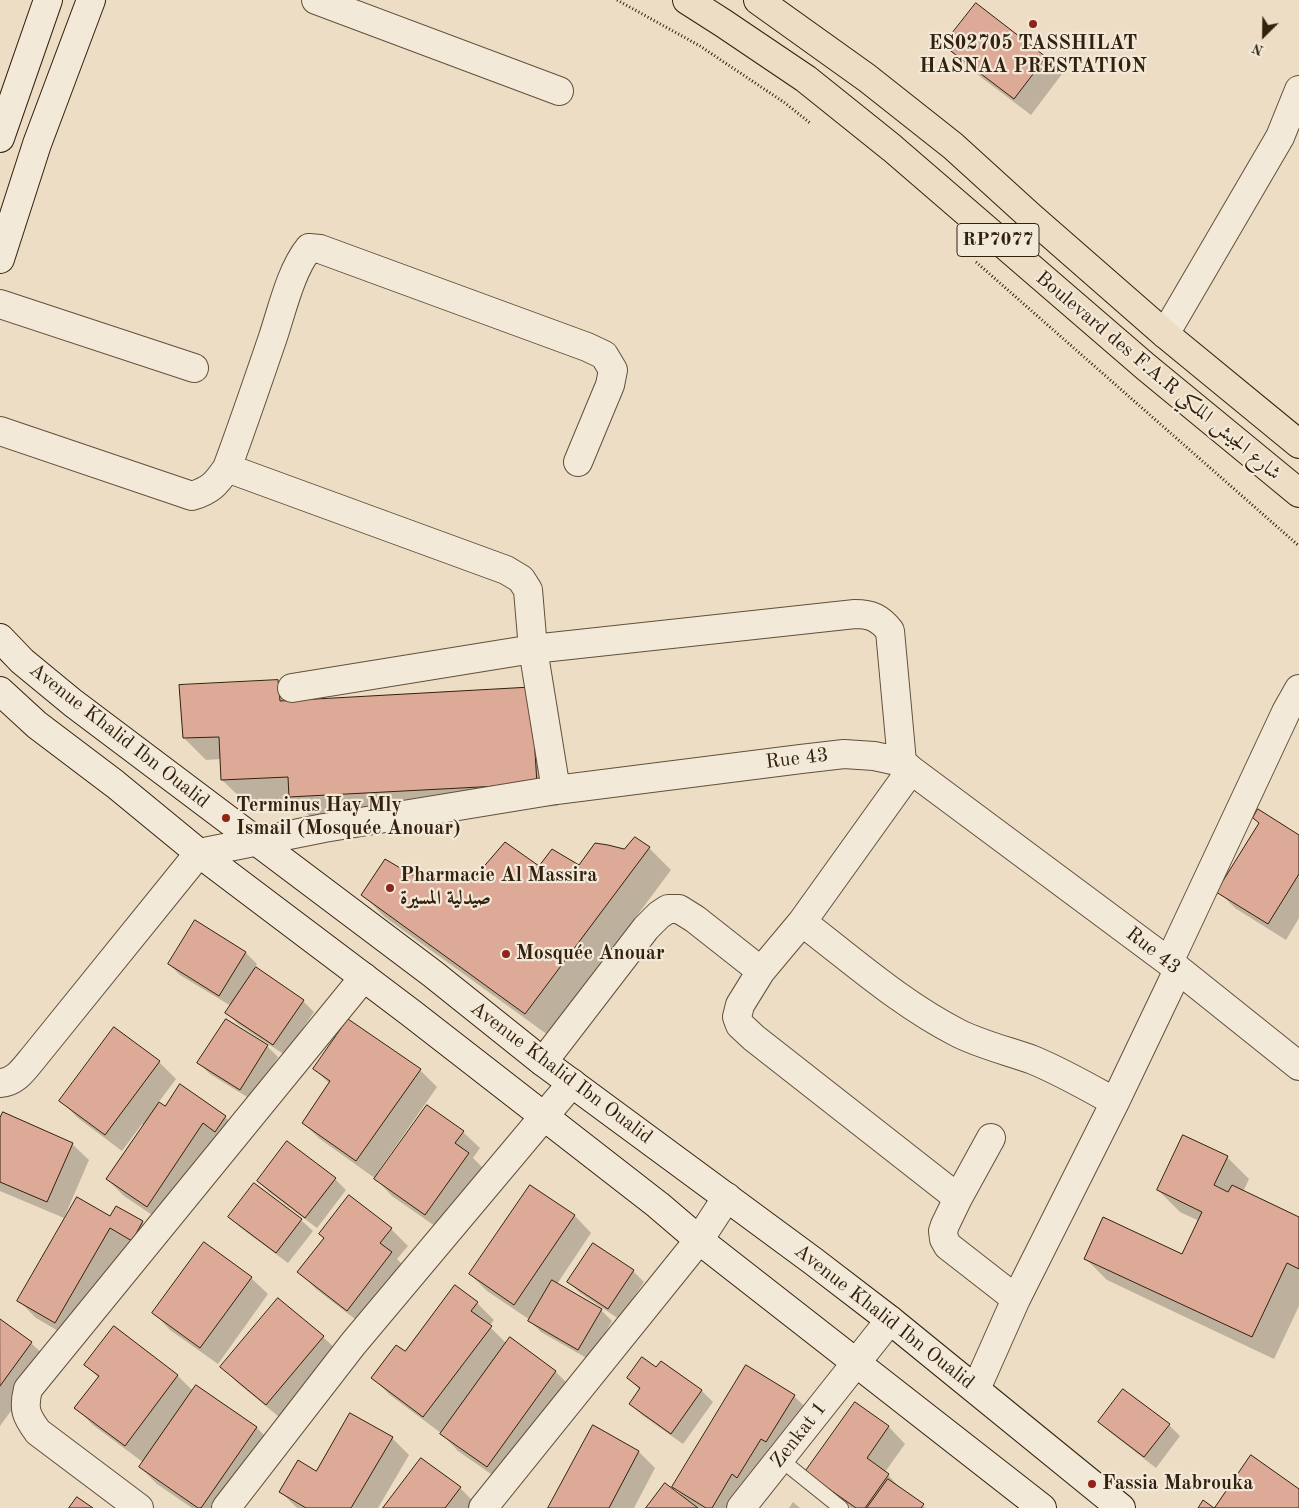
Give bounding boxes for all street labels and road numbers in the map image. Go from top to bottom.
road number: RP7077 [957,224,1039,256]
street label: Boulevard des F.A.R شارع الجيش الملكي [1030,266,1286,486]
street label: Avenue Khalid Ibn Oualid [24,658,214,814]
street label: Rue 43 [764,743,830,775]
street label: Rue 43 [1121,922,1185,980]
street label: Avenue Khalid Ibn Oualid [465,997,657,1149]
street label: Avenue Khalid Ibn Oualid [789,1239,979,1395]
street label: Zenkat 1 [766,1397,832,1473]

